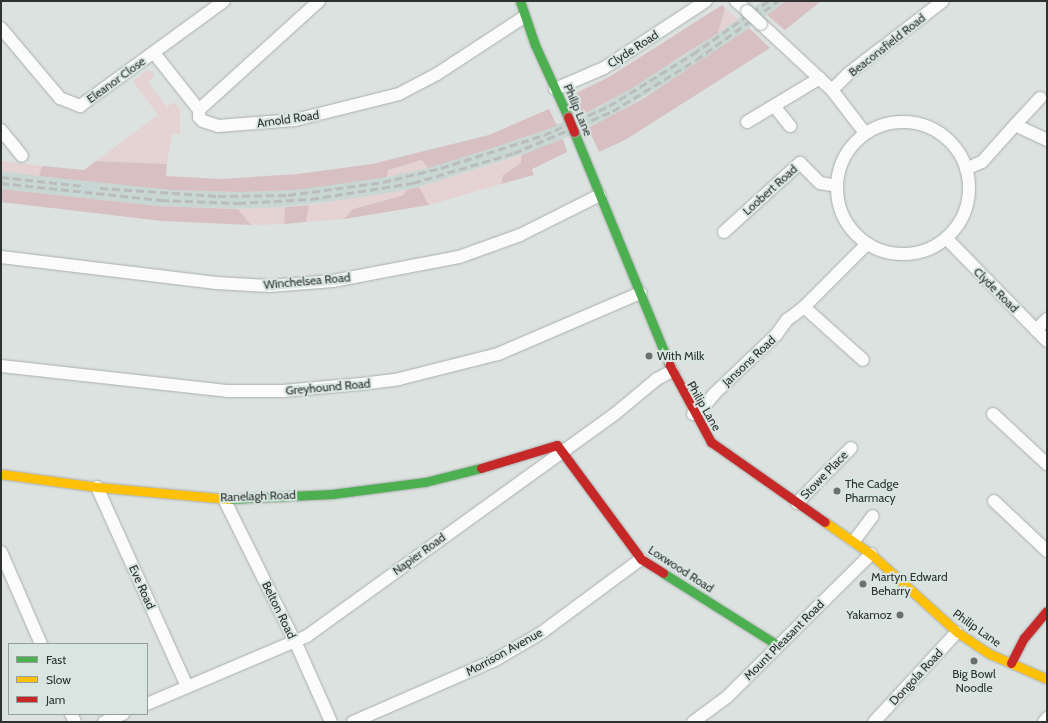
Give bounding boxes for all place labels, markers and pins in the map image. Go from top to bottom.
place label: With Milk [657,349,704,363]
marker: With Milk [644,351,654,361]
place label: The Cadge Pharmacy [845,477,899,505]
marker: The Cadge Pharmacy [832,486,842,496]
place label: Martyn Edward Beharry [871,570,948,598]
marker: Martyn Edward Beharry [858,579,868,589]
place label: Yakamoz [847,608,892,622]
marker: Yakamoz [895,610,905,620]
marker: Big Bowl Noodle [969,656,979,666]
place label: Big Bowl Noodle [952,667,996,695]

